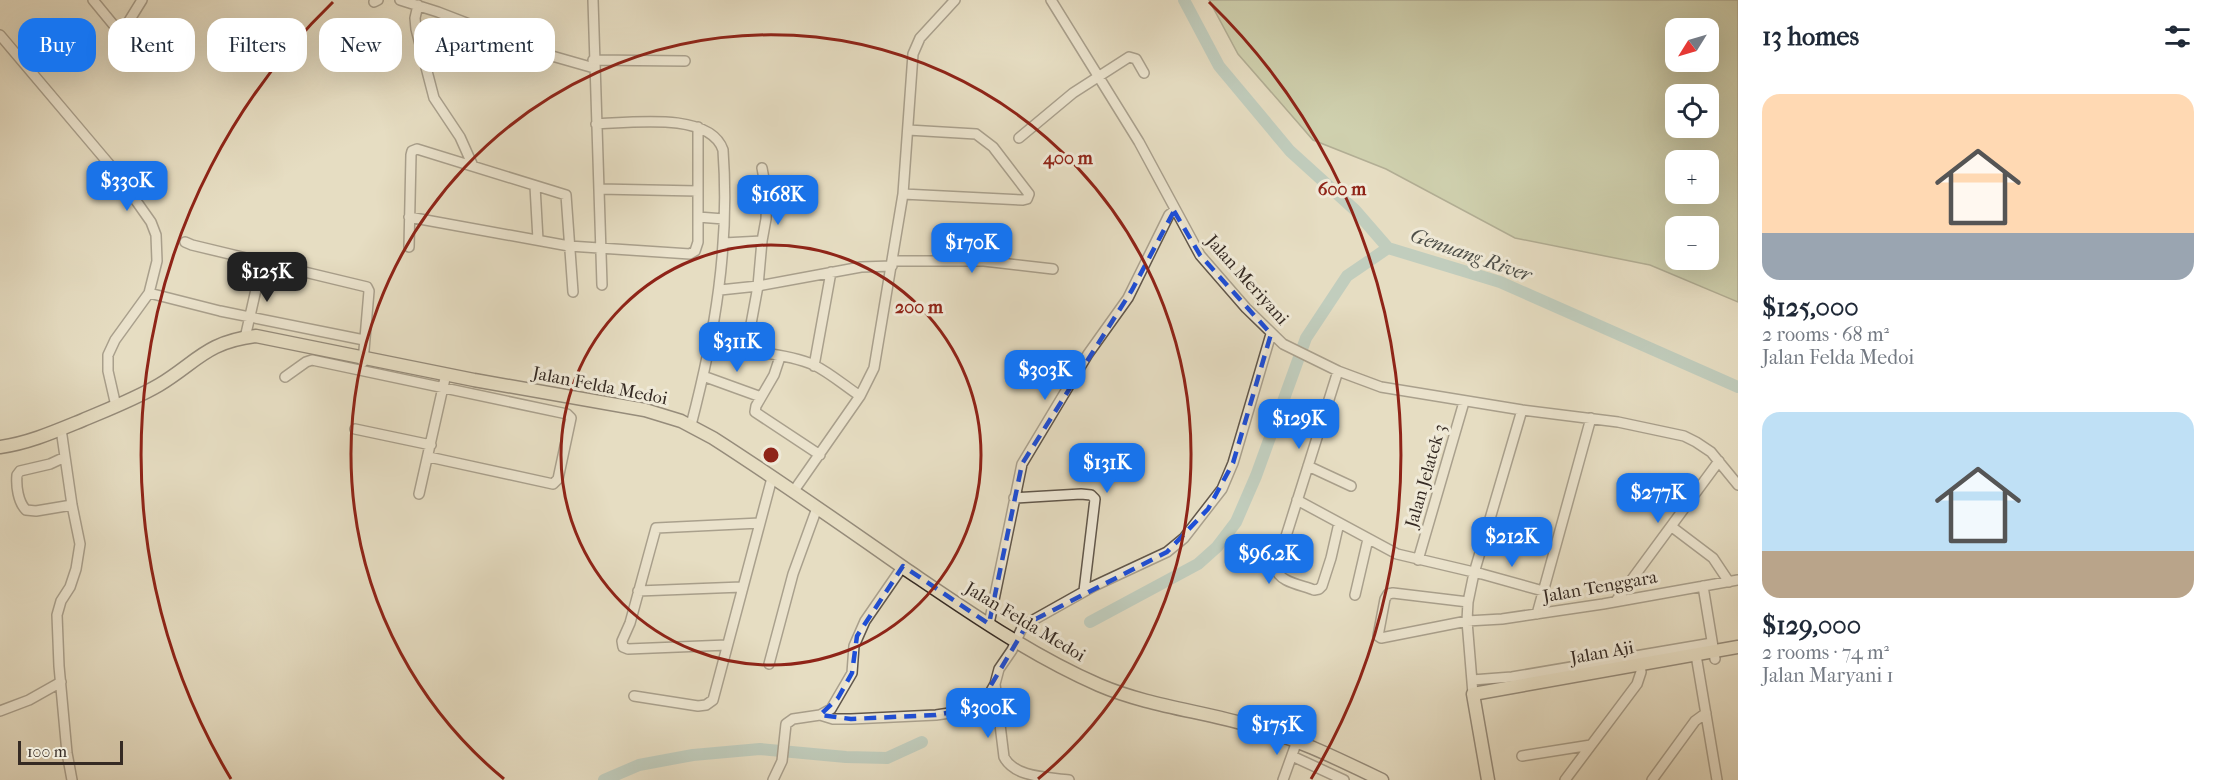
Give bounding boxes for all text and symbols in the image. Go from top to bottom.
chip: Buy [18,18,96,72]
chip: Rent [108,18,195,72]
chip: Filters [207,18,307,72]
chip: New [319,18,402,72]
chip: Apartment [414,18,555,72]
north arrow [1665,18,1719,72]
map controls [1665,18,1719,270]
icon: filters [2161,20,2194,53]
text: 13 homes [1762,21,1859,52]
button: locate [1665,84,1719,138]
icon: home [1924,133,2032,241]
text: 400 m [1042,148,1094,169]
button: + [1665,150,1719,204]
pin: $330K [85,161,169,212]
text: $330K [101,169,154,192]
pin: $168K [736,175,820,226]
text: 600 m [1318,179,1367,200]
text: $168K [751,183,805,206]
button: − [1665,216,1719,270]
pin: $170K [930,223,1014,274]
water label: Genuang River [1407,223,1537,287]
street label: Jalan Meriyani [1200,229,1293,330]
text: $170K [945,231,999,254]
pin: $125K [225,252,309,303]
text: $125K [241,260,293,283]
text: $125,000 [1762,292,1859,323]
text: 200 m [895,297,944,318]
pin: $311K [695,322,779,373]
text: 2 rooms · 68 m² [1762,323,1889,346]
text: $311K [713,330,761,353]
text: Jalan Felda Medoi [1762,346,1914,369]
pin: $303K [1003,350,1087,401]
text: $303K [1019,358,1072,381]
street label: Jalan Felda Medoi [529,362,670,409]
pin: $129K [1257,399,1341,450]
text: $129K [1272,407,1326,430]
street label: Jalan Jelatek 3 [1401,422,1451,532]
pin: $131K [1065,443,1149,494]
centre of rings [761,445,781,465]
text: $131K [1083,451,1131,474]
icon: home [1924,451,2032,559]
pin: $277K [1616,473,1700,524]
text: $277K [1630,481,1686,504]
pin: $212K [1470,517,1554,568]
text: $212K [1485,525,1539,548]
pin: $96.2K [1220,534,1318,585]
text: $96.2K [1239,542,1300,565]
street label: Jalan Tenggara [1539,566,1660,608]
street label: Jalan Felda Medoi [959,577,1090,667]
text: $129,000 [1762,610,1861,641]
street label: Jalan Aji [1567,637,1636,669]
text: 2 rooms · 74 m² [1762,641,1889,664]
text: Jalan Maryani 1 [1762,664,1894,687]
pin: $300K [946,688,1030,739]
text: $300K [960,696,1016,719]
pin: $175K [1235,705,1319,756]
text: $175K [1252,713,1302,736]
scale bar [18,738,123,766]
text: 100 m [27,742,67,761]

